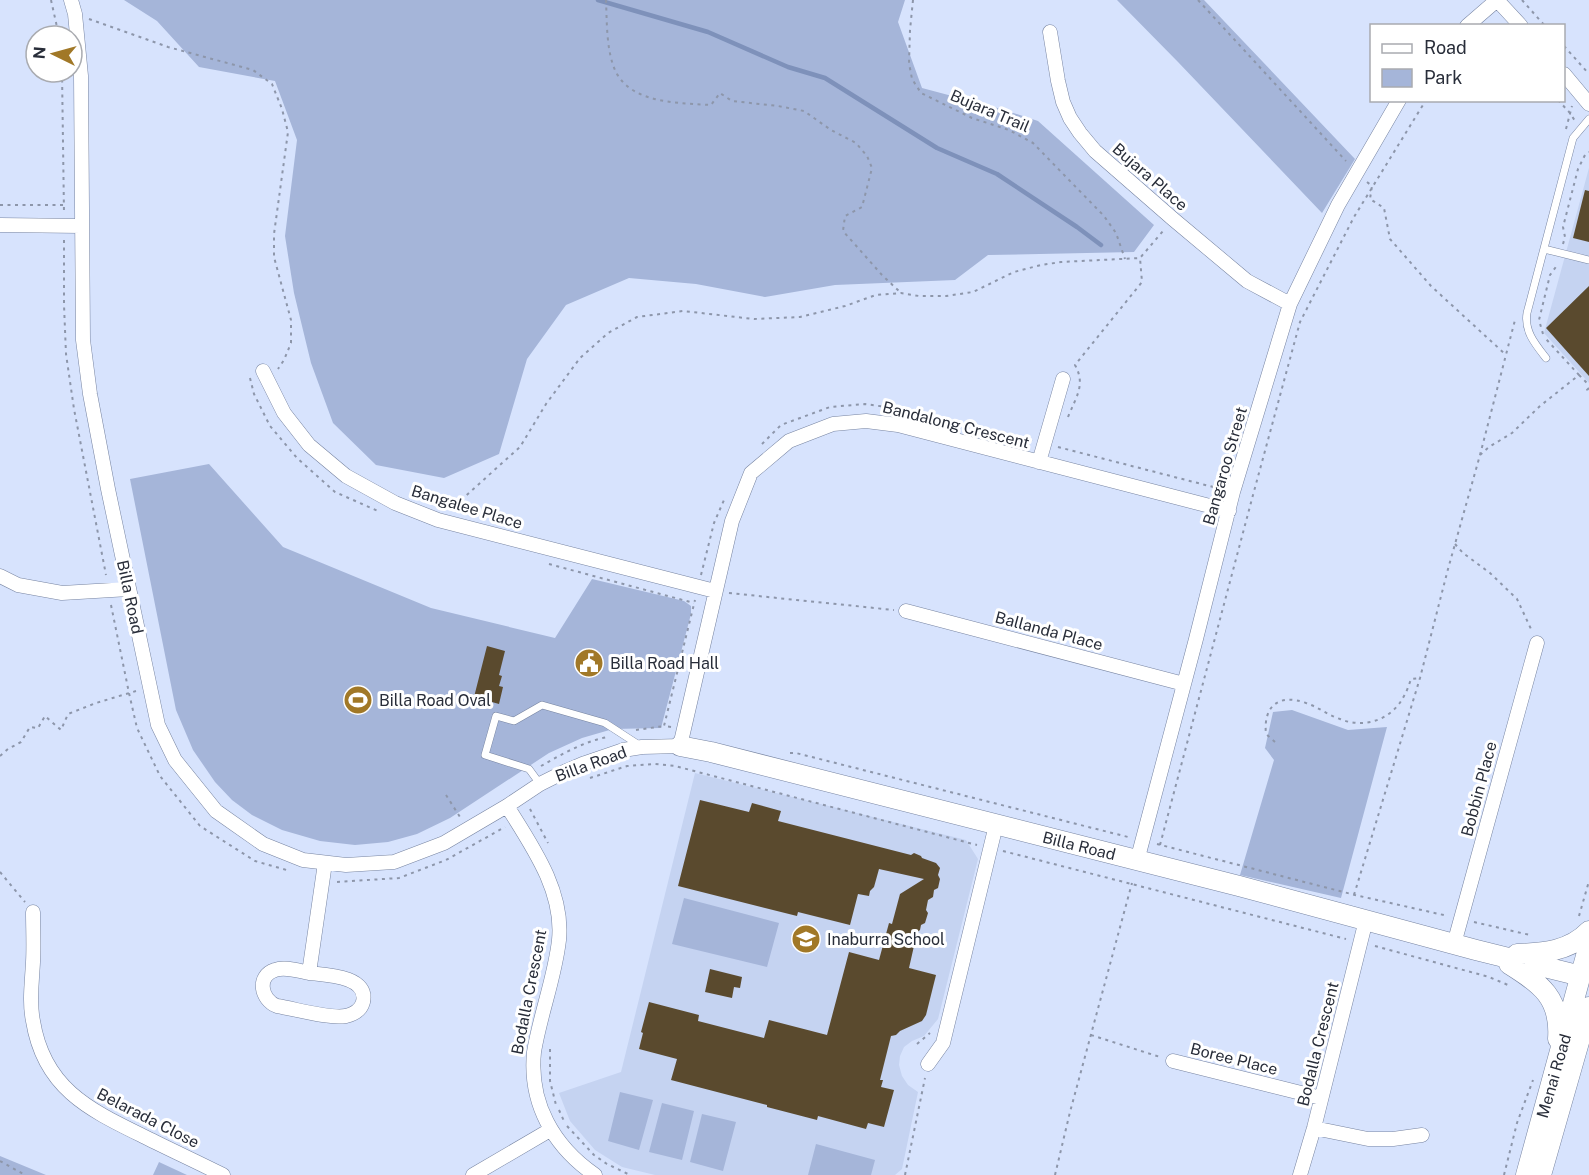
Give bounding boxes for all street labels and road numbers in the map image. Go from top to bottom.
street label: Bujara Trail [947,86,1033,136]
street label: Bujara Place [1109,139,1191,215]
street label: Bandalong Crescent [881,398,1031,452]
street label: Bangaroo Street [1199,405,1251,527]
street label: Bangalee Place [409,481,525,533]
street label: Billa Road [113,558,147,636]
street label: Ballanda Place [993,607,1105,655]
street label: Bobbin Place [1457,739,1501,839]
street label: Billa Road [553,742,629,786]
street label: Billa Road [1040,828,1118,864]
street label: Bodalla Crescent [508,928,550,1056]
street label: Bodalla Crescent [1293,980,1343,1108]
street label: Menai Road [1533,1032,1575,1120]
street label: Boree Place [1188,1039,1280,1079]
street label: Belarada Close [94,1084,202,1152]

